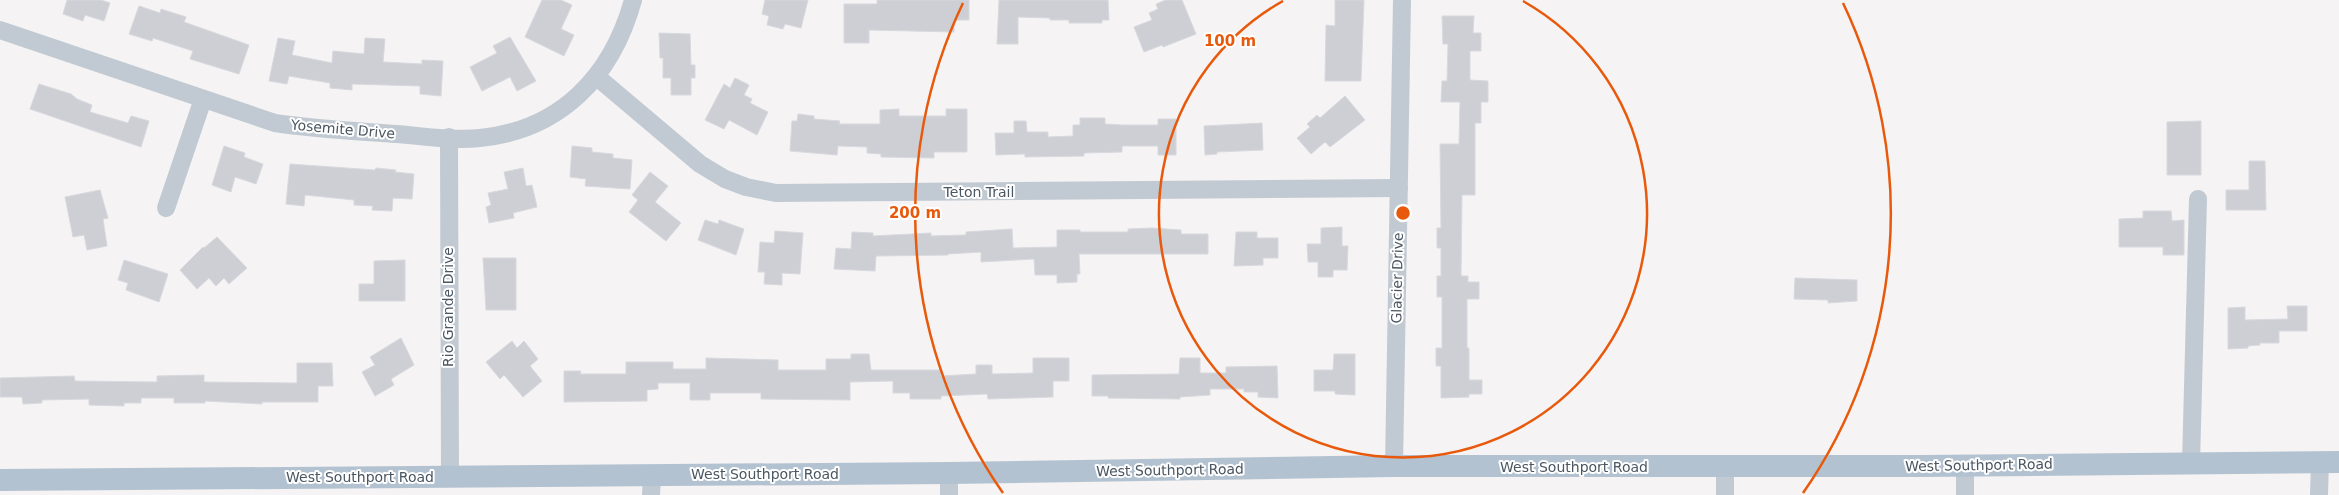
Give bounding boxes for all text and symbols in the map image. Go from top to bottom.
text: 100 m [1204,32,1256,50]
street label: Yosemite Drive [289,116,396,142]
street label: Teton Trail [943,184,1014,200]
text: 200 m [889,204,941,222]
centre of rings [1394,204,1412,222]
street label: Glacier Drive [1388,232,1406,324]
street label: Rio Grande Drive [440,247,456,367]
street label: West Southport Road [1905,456,2053,474]
street label: West Southport Road [1500,459,1648,475]
street label: West Southport Road [1096,461,1244,479]
street label: West Southport Road [691,466,839,482]
street label: West Southport Road [286,469,434,485]

